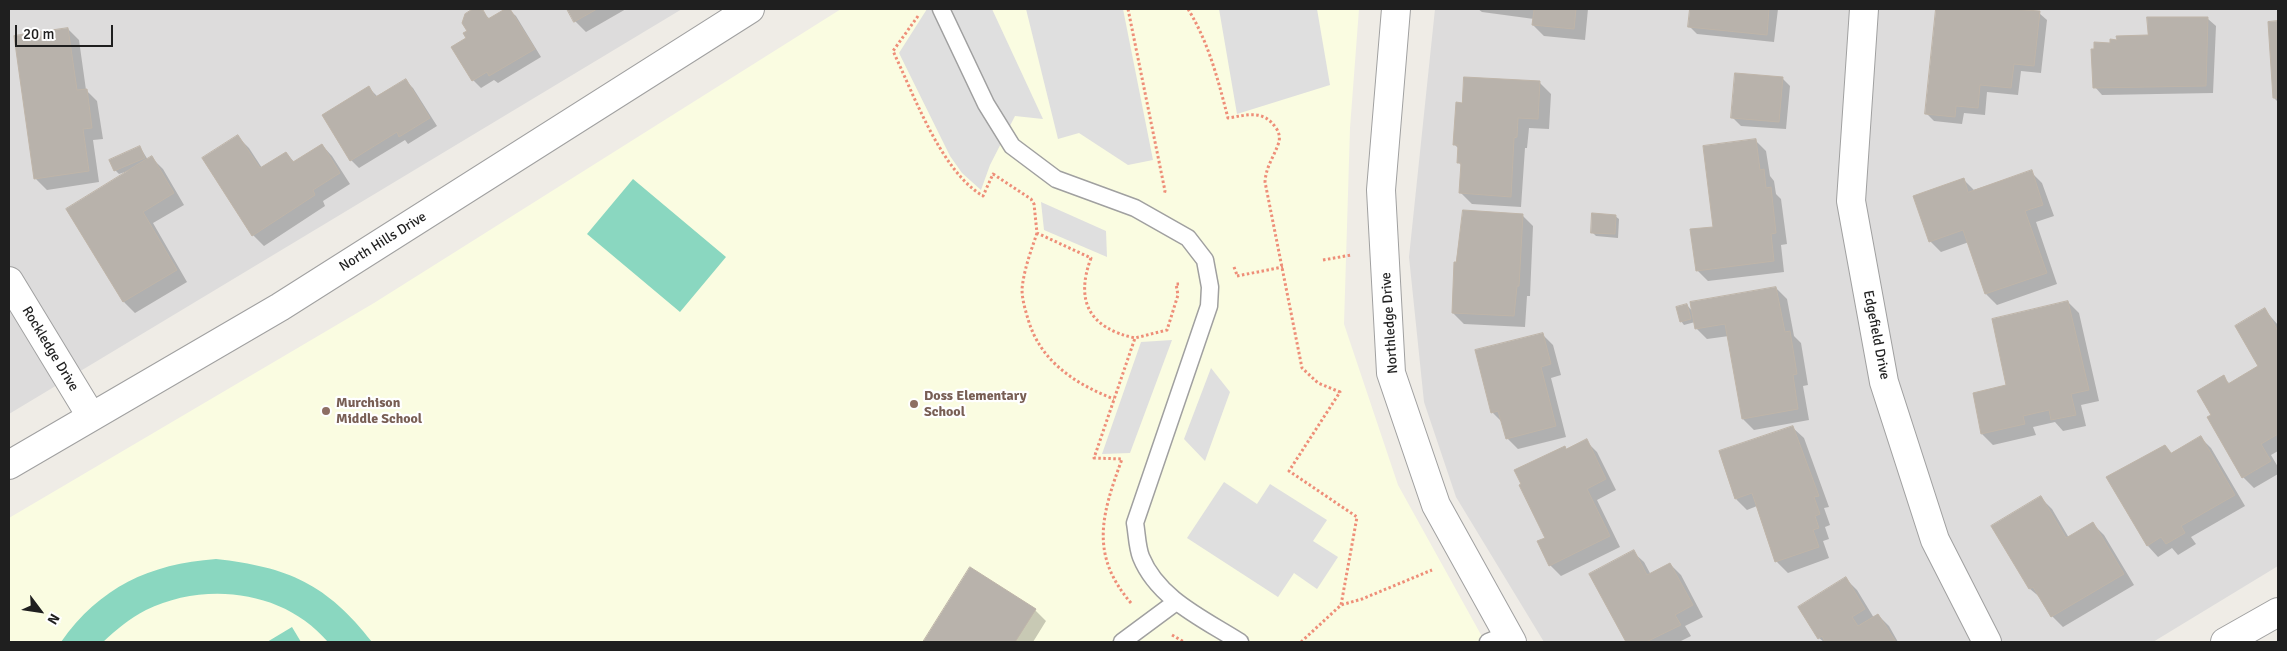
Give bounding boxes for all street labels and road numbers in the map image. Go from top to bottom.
street label: North Hills Drive [336,208,430,276]
street label: Northledge Drive [1378,272,1402,374]
street label: Edgefield Drive [1859,289,1893,381]
street label: Rockledge Drive [18,303,82,395]

